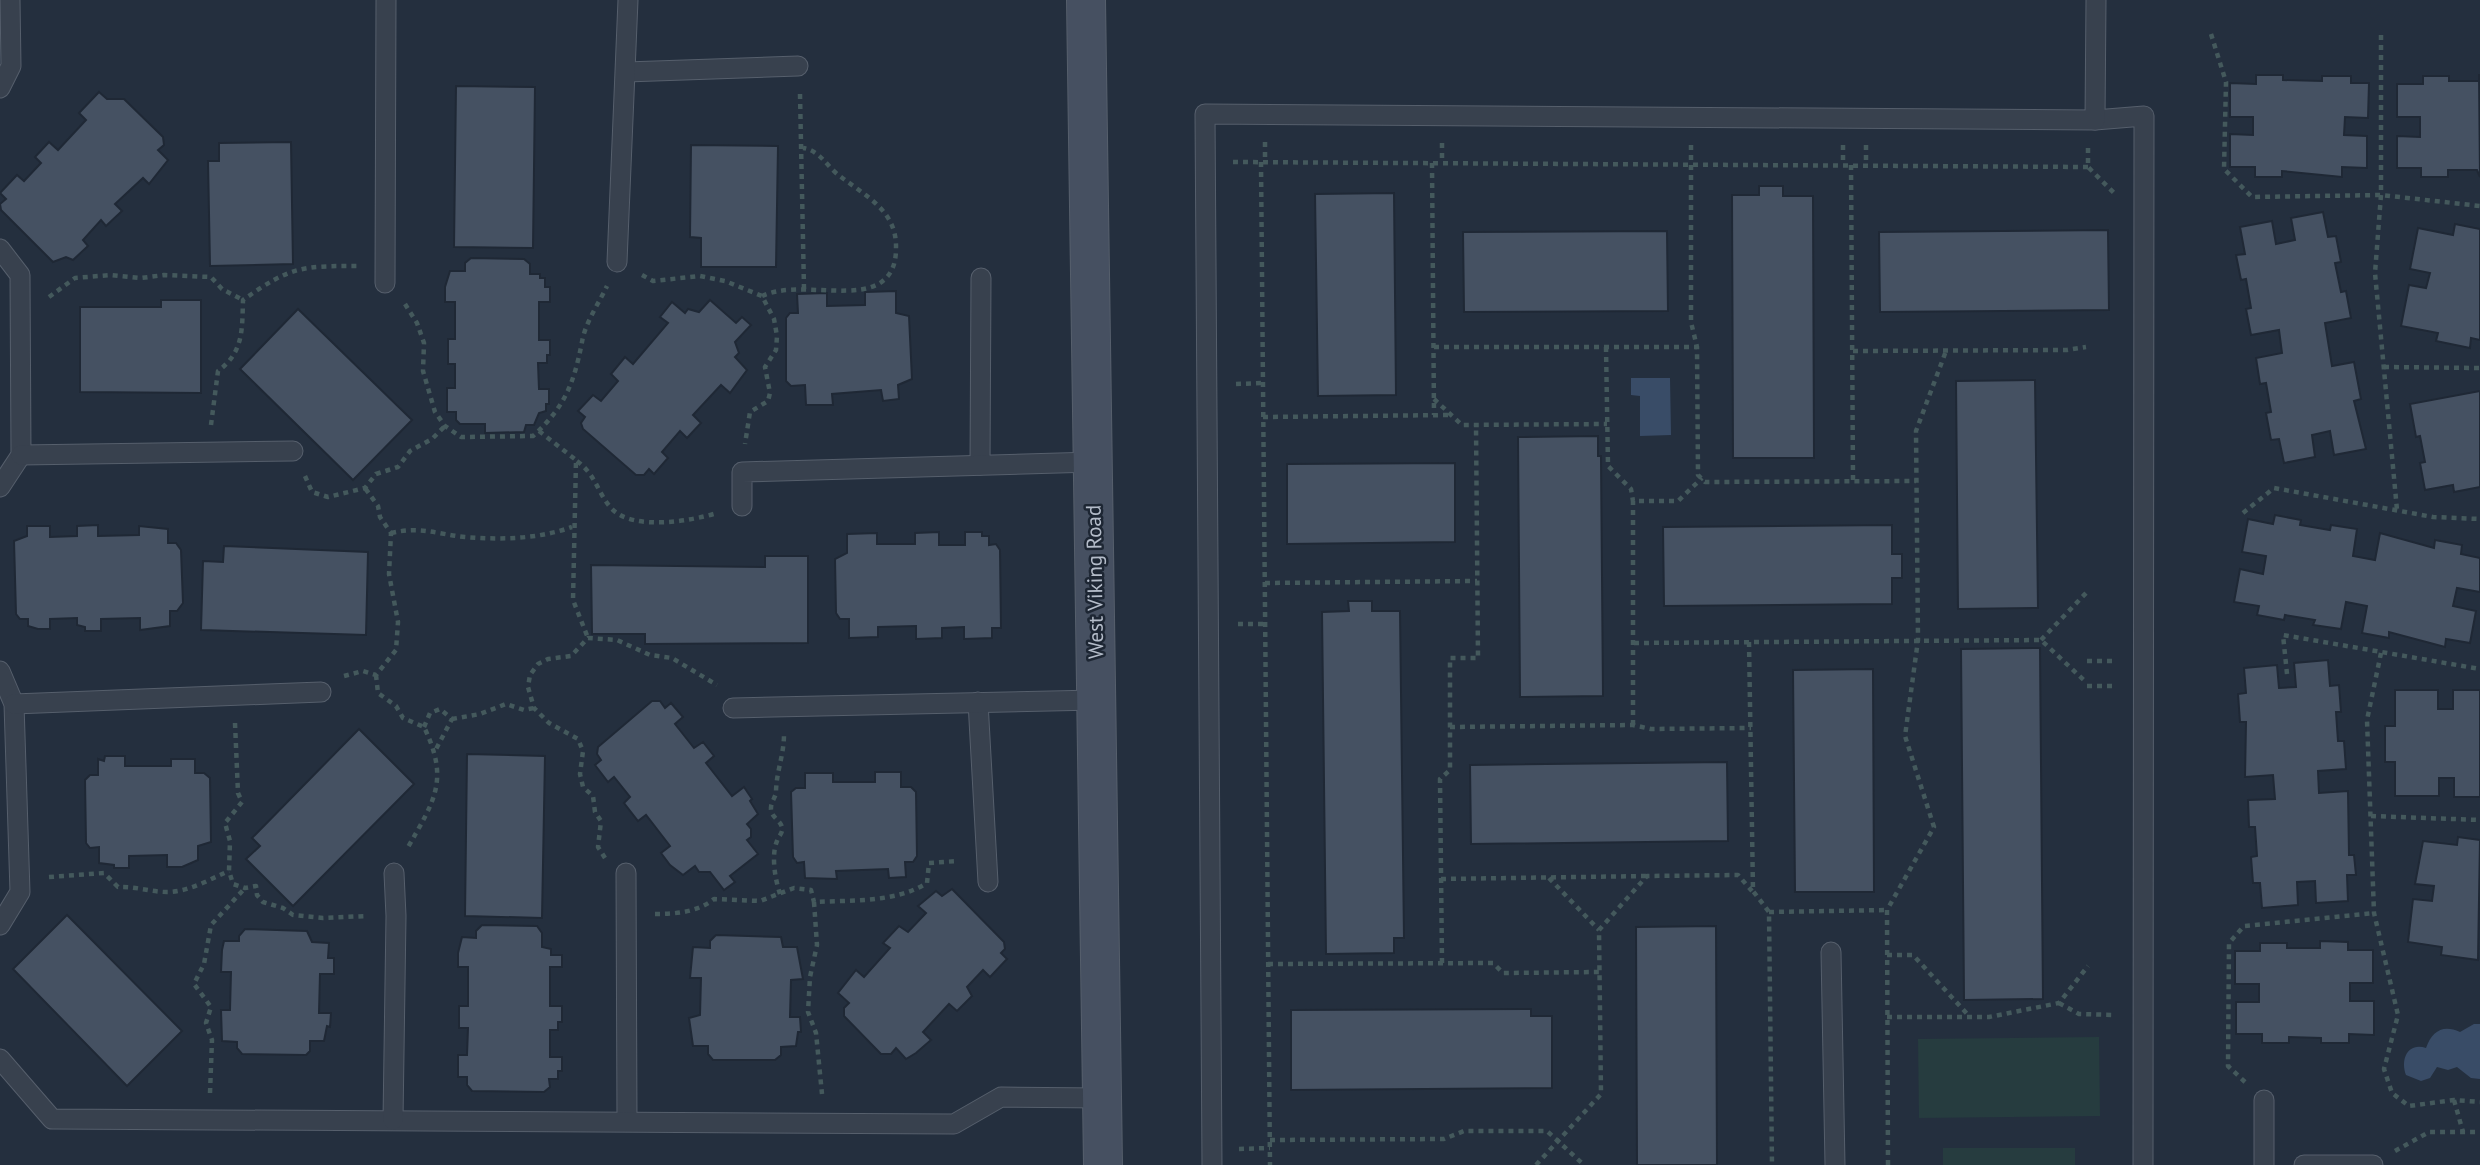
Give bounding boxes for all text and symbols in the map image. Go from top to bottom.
street label: West Viking Road [1080,505,1109,659]

